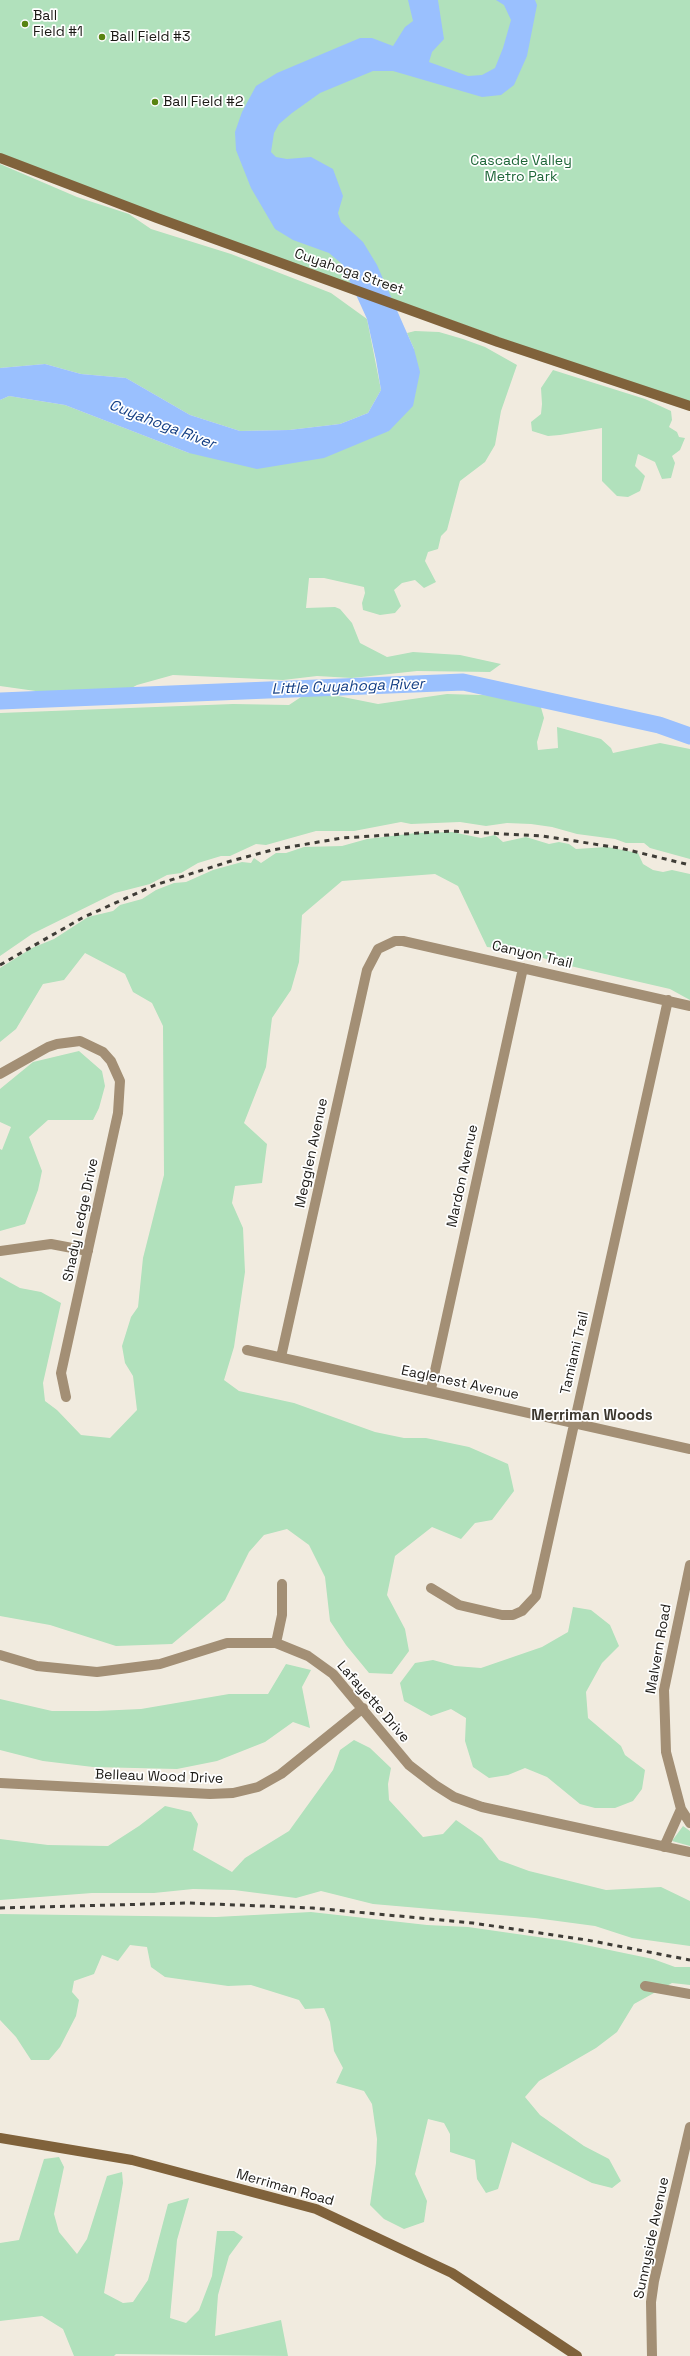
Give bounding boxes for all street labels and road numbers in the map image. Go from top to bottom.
street label: Cuyahoga Street [292,245,406,299]
street label: Canyon Trail [490,938,574,972]
street label: Megglen Avenue [292,1097,332,1209]
street label: Mardon Avenue [444,1123,482,1229]
street label: Shady Ledge Drive [60,1157,102,1283]
street label: Tamiami Trail [557,1310,593,1396]
street label: Eaglenest Avenue [400,1362,520,1404]
street label: Malvern Road [643,1603,675,1695]
street label: Lafayette Drive [333,1658,413,1746]
street label: Belleau Wood Drive [95,1766,223,1788]
street label: Merriman Road [234,2166,336,2210]
street label: Sunnyside Avenue [631,2176,673,2300]

